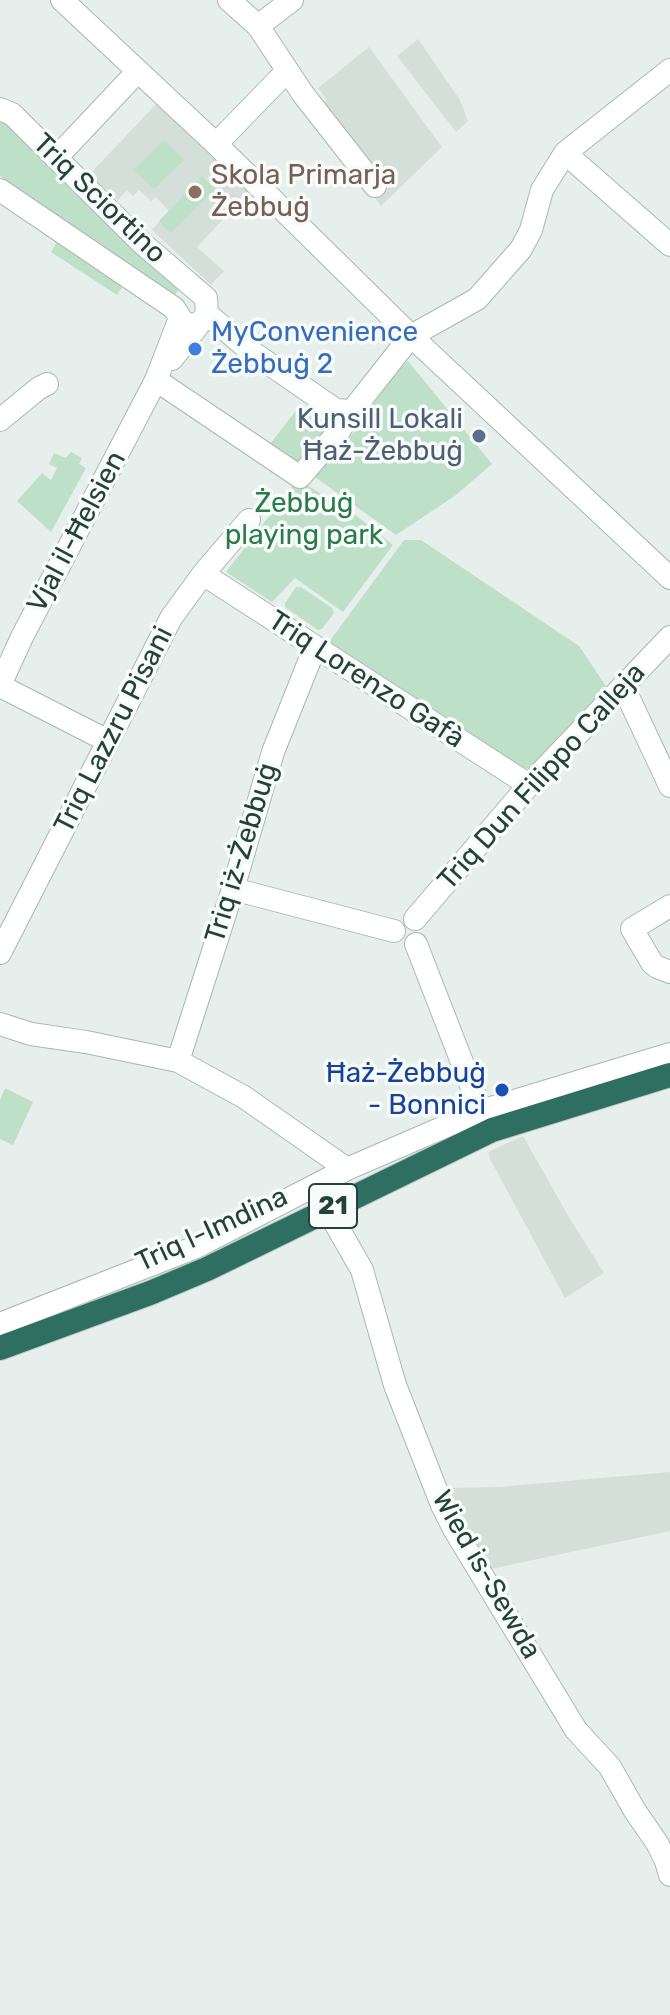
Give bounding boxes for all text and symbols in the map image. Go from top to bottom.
street label: Triq Sciortino [25,127,173,271]
place label: Skola Primarja Żebbuġ [211,159,396,225]
marker: Skola Primarja Żebbuġ [186,183,204,201]
place label: MyConvenience Żebbuġ 2 [211,316,418,382]
marker: MyConvenience Żebbuġ 2 [186,340,204,358]
place label: Kunsill Lokali Ħaż-Żebbuġ [297,403,463,469]
marker: Kunsill Lokali Ħaż-Żebbuġ [470,427,488,445]
street label: Vjal il-Ħelsien [20,446,134,618]
park label: Żebbuġ playing park [225,487,383,553]
street label: Triq Lorenzo Gafà [262,604,470,756]
street label: Triq Lazzru Pisani [47,621,181,839]
street label: Triq Dun Filippo Calleja [431,657,653,897]
street label: Triq iż-Żebbuġ [199,759,285,947]
place label: Ħaż-Żebbuġ - Bonnici [326,1057,486,1123]
marker: Ħaż-Żebbuġ - Bonnici [493,1081,511,1099]
street label: Triq l-Imdina [131,1180,293,1280]
road number: 21 [309,1184,357,1228]
street label: Wied is-Sewda [424,1485,548,1665]

